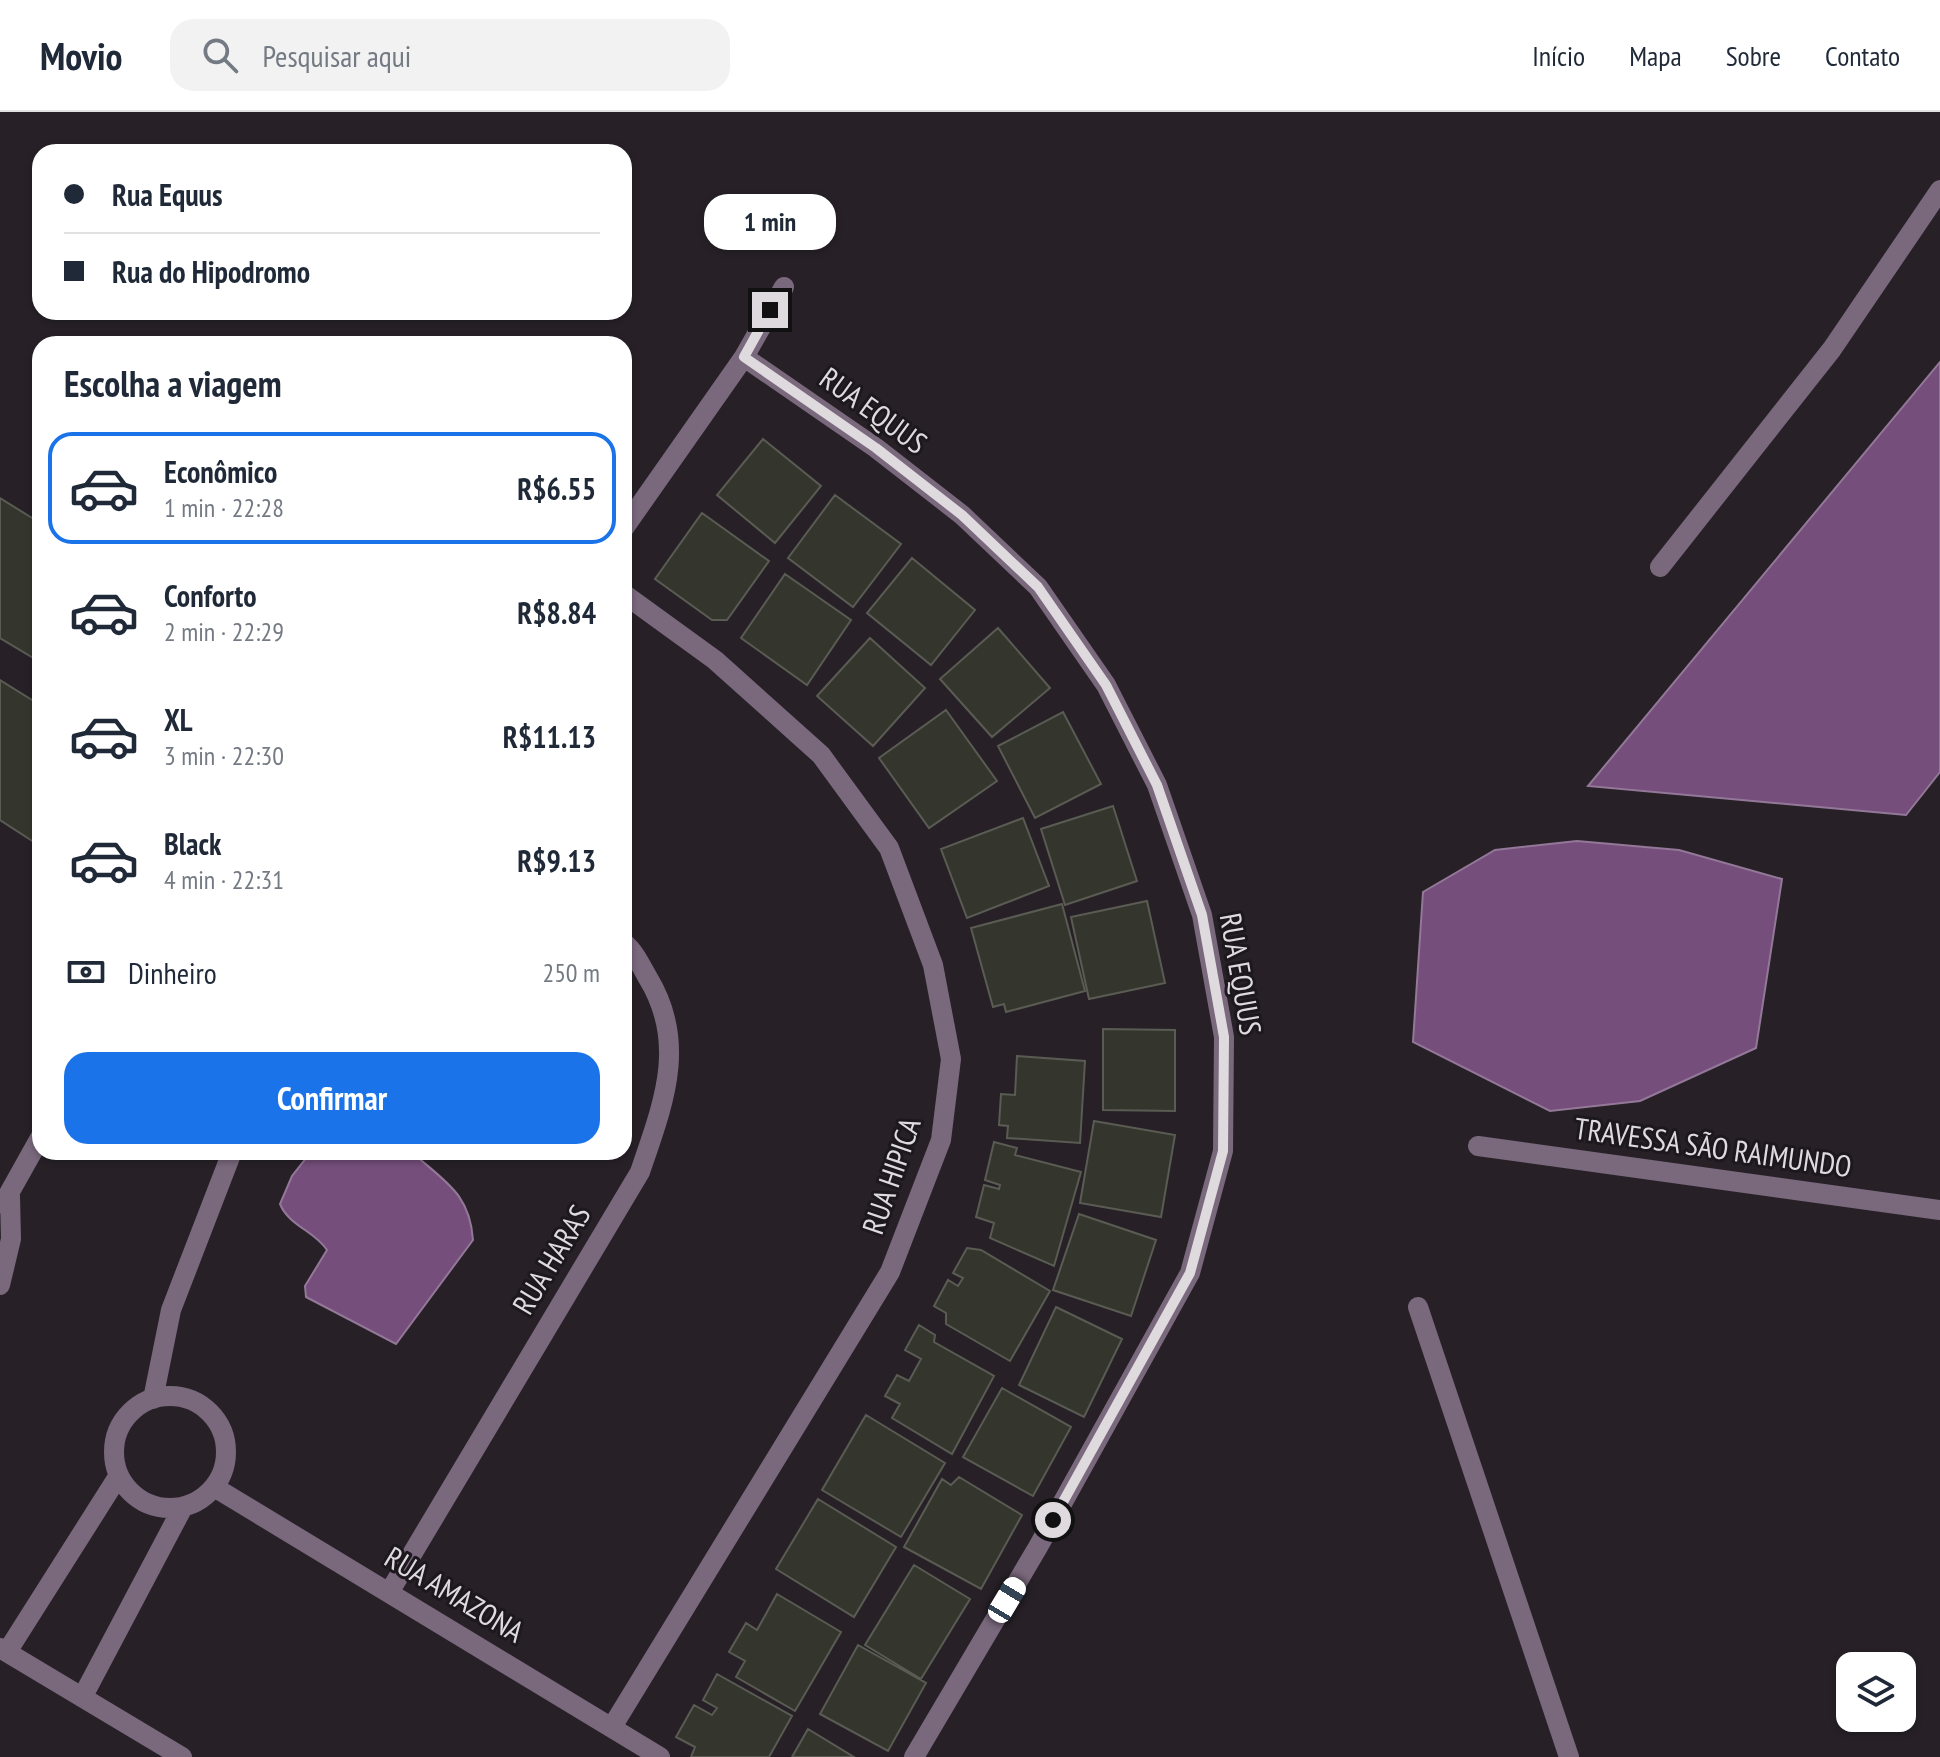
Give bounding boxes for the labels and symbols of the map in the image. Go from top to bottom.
callout: 1 min [704,194,836,250]
route end [752,292,788,328]
street label: RUA EQUUS [813,358,935,462]
street label: RUA EQUUS [1212,910,1271,1038]
street label: TRAVESSA SÃO RAIMUNDO [1572,1108,1854,1185]
street label: RUA HIPICA [853,1112,929,1239]
street label: RUA HARAS [503,1197,598,1321]
route start [1035,1502,1071,1538]
street label: RUA AMAZONA [378,1537,532,1651]
car [984,1573,1030,1627]

